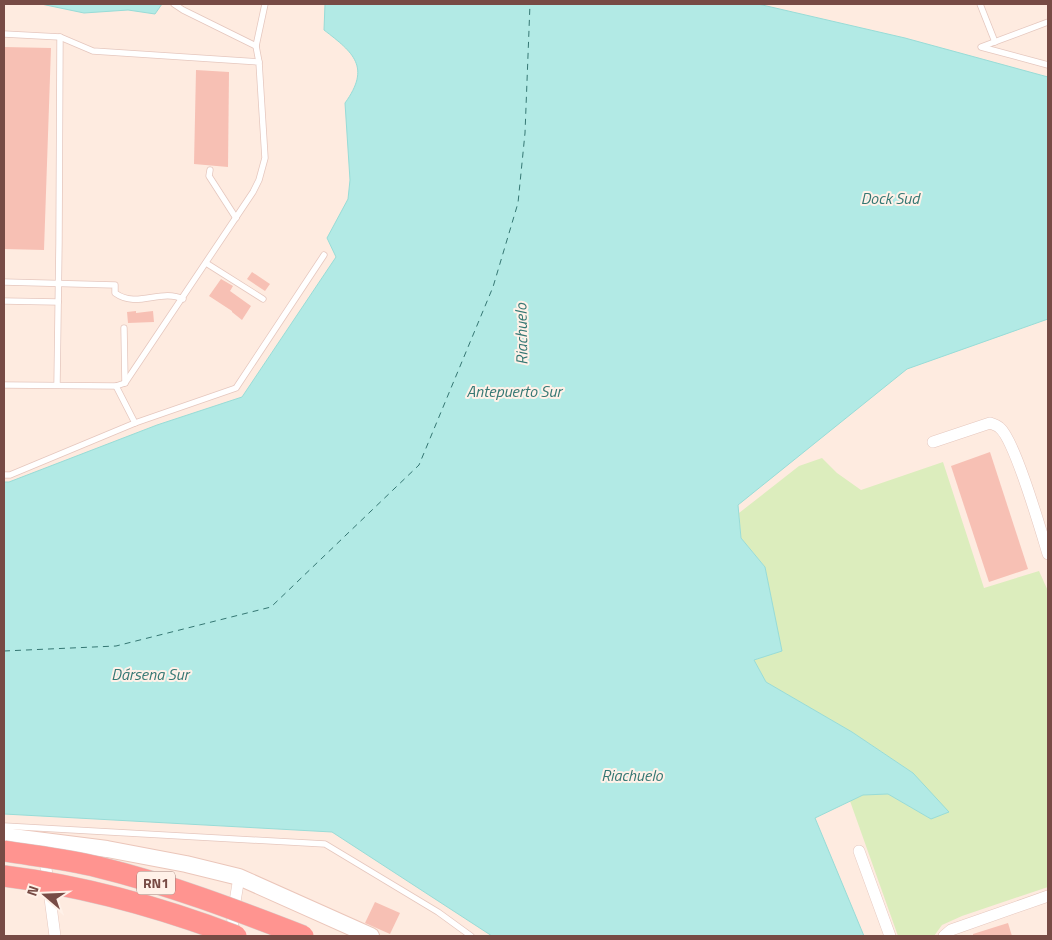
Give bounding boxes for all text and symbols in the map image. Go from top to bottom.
water label: Dock Sud [861,186,921,210]
water label: Riachuelo [508,302,534,365]
water label: Antepuerto Sur [466,379,564,403]
water label: Dársena Sur [111,662,191,686]
water label: Riachuelo [601,763,664,787]
north arrow [20,870,70,920]
road number: RN1 [137,871,175,894]
text: N [21,883,44,899]

